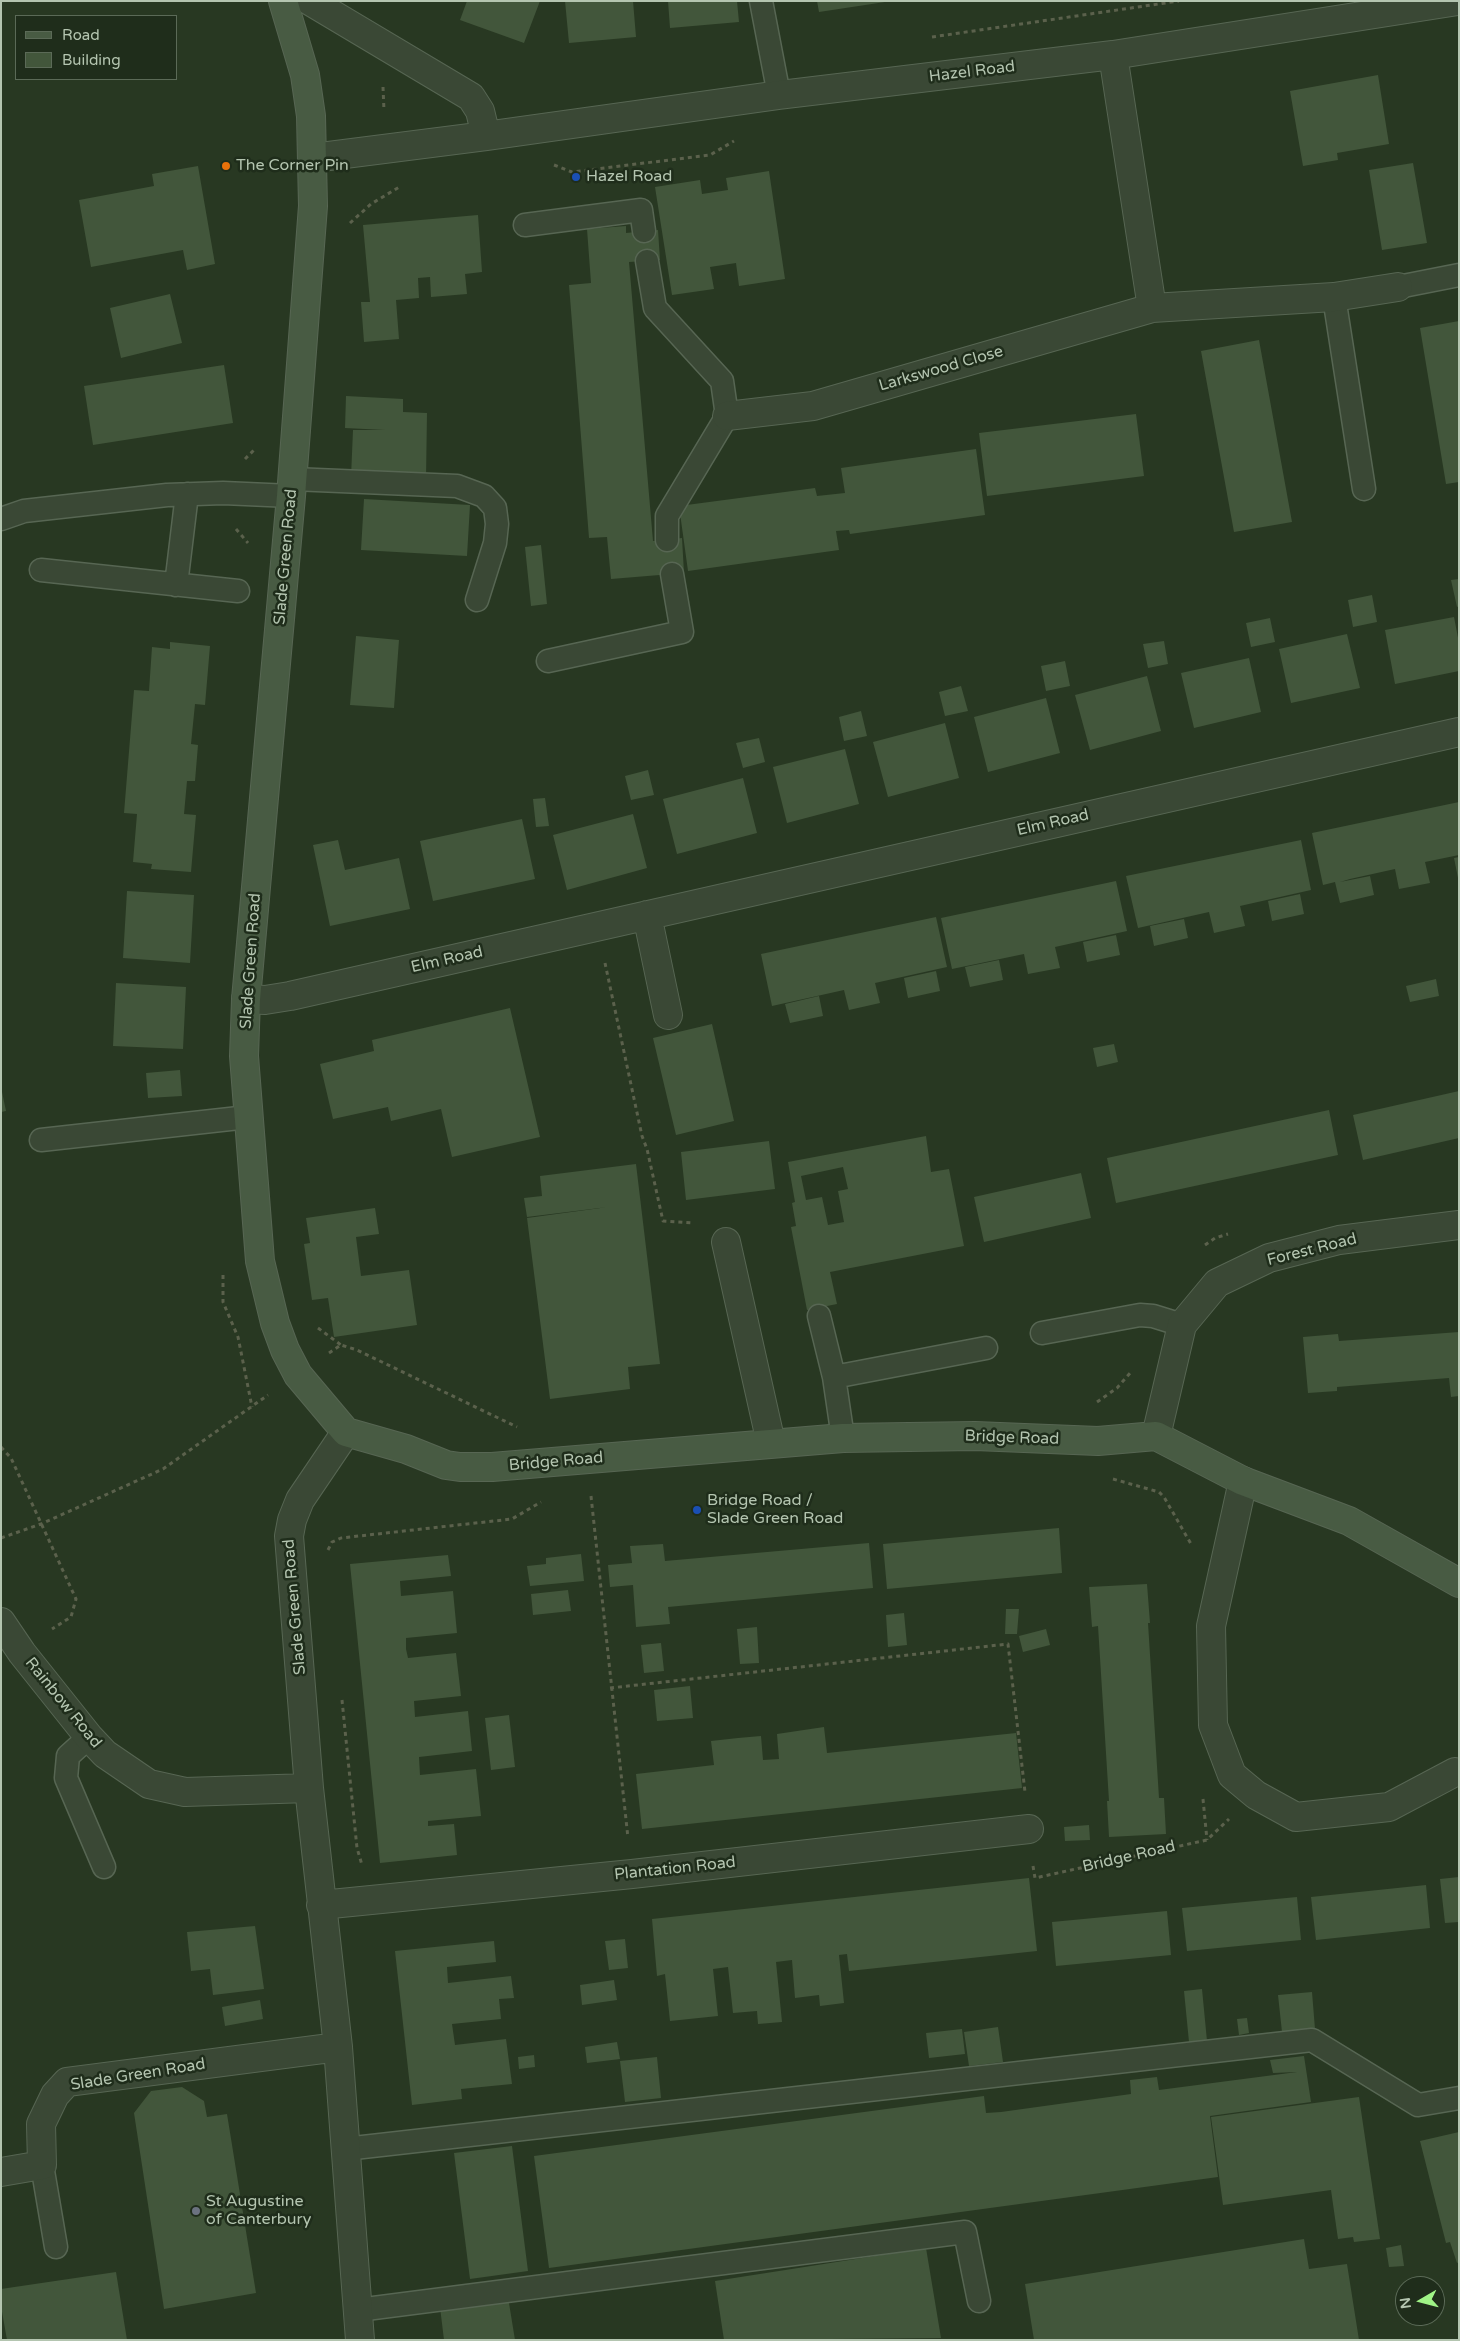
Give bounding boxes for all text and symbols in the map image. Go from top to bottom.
legend [15,15,178,80]
text: Road [62,26,100,44]
text: Building [62,51,121,69]
street label: Hazel Road [928,57,1016,87]
place label: The Corner Pin [236,156,349,176]
marker: The Corner Pin [220,160,232,172]
place label: Hazel Road [586,167,672,187]
marker: Hazel Road [570,171,582,183]
street label: Larkswood Close [877,342,1005,396]
street label: Slade Green Road [270,488,302,626]
street label: Elm Road [1015,805,1091,841]
street label: Slade Green Road [237,892,265,1030]
street label: Elm Road [409,942,485,978]
street label: Forest Road [1265,1230,1359,1270]
street label: Bridge Road [964,1427,1060,1449]
street label: Bridge Road [508,1448,604,1476]
place label: Bridge Road / Slade Green Road [707,1491,843,1529]
marker: Bridge Road / Slade Green Road [691,1504,703,1516]
street label: Slade Green Road [279,1538,311,1676]
street label: Rainbow Road [21,1654,105,1752]
street label: Bridge Road [1081,1837,1177,1877]
street label: Plantation Road [613,1853,737,1885]
street label: Slade Green Road [69,2055,207,2095]
place label: St Augustine of Canterbury [206,2192,311,2230]
marker: St Augustine of Canterbury [190,2205,202,2217]
north arrow [1395,2276,1445,2326]
text: N [1396,2296,1415,2310]

